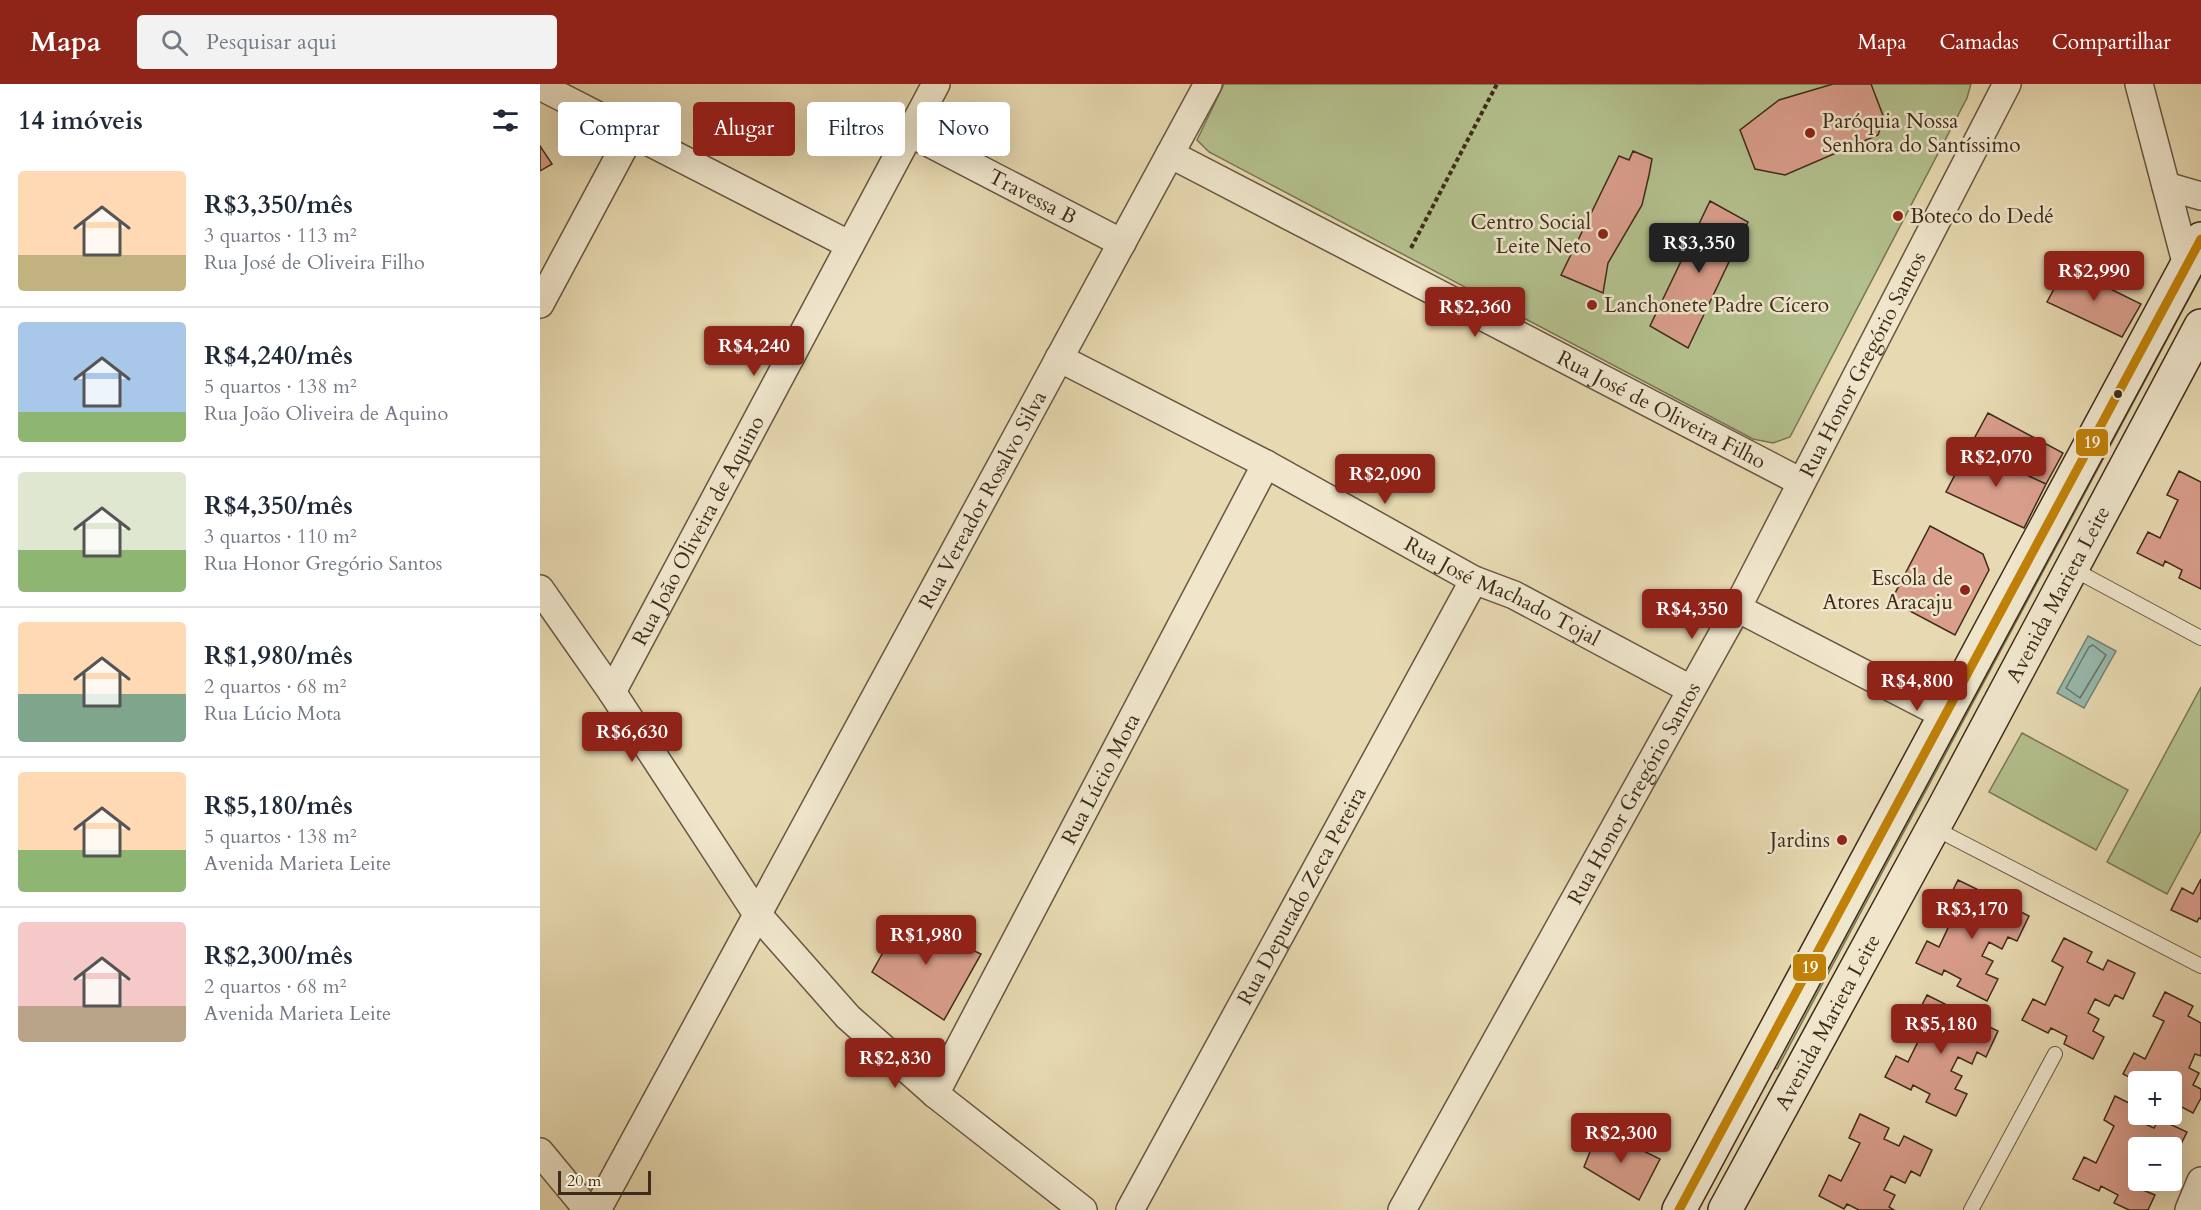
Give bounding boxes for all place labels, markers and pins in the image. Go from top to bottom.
place label: Paróquia Nossa Senhora do Santíssimo [1822,107,2021,160]
marker: Paróquia Nossa Senhora do Santíssimo [1803,126,1817,140]
place label: Boteco do Dedé [1910,202,2054,231]
place label: Centro Social Leite Neto [1470,208,1591,261]
marker: Boteco do Dedé [1891,209,1905,223]
pin: R$3,350 [1644,223,1754,274]
marker: Centro Social Leite Neto [1596,227,1610,241]
pin: R$2,990 [2039,251,2149,302]
pin: R$2,360 [1420,287,1530,338]
place label: Lanchonete Padre Cícero [1604,291,1829,320]
marker: Lanchonete Padre Cícero [1585,298,1599,312]
pin: R$4,240 [699,326,809,377]
unlabelled marker [2112,388,2124,400]
pin: R$2,070 [1941,437,2051,488]
pin: R$2,090 [1330,454,1440,505]
place label: Escola de Atores Aracaju [1822,564,1953,617]
marker: Escola de Atores Aracaju [1958,583,1972,597]
pin: R$4,350 [1637,589,1747,640]
pin: R$4,800 [1862,661,1972,712]
pin: R$6,630 [577,712,687,763]
place label: Jardins [1767,826,1830,855]
marker: Jardins [1835,833,1849,847]
pin: R$3,170 [1917,889,2027,940]
pin: R$1,980 [871,915,981,966]
pin: R$5,180 [1886,1004,1996,1055]
pin: R$2,830 [840,1038,950,1089]
pin: R$2,300 [1566,1113,1676,1164]

